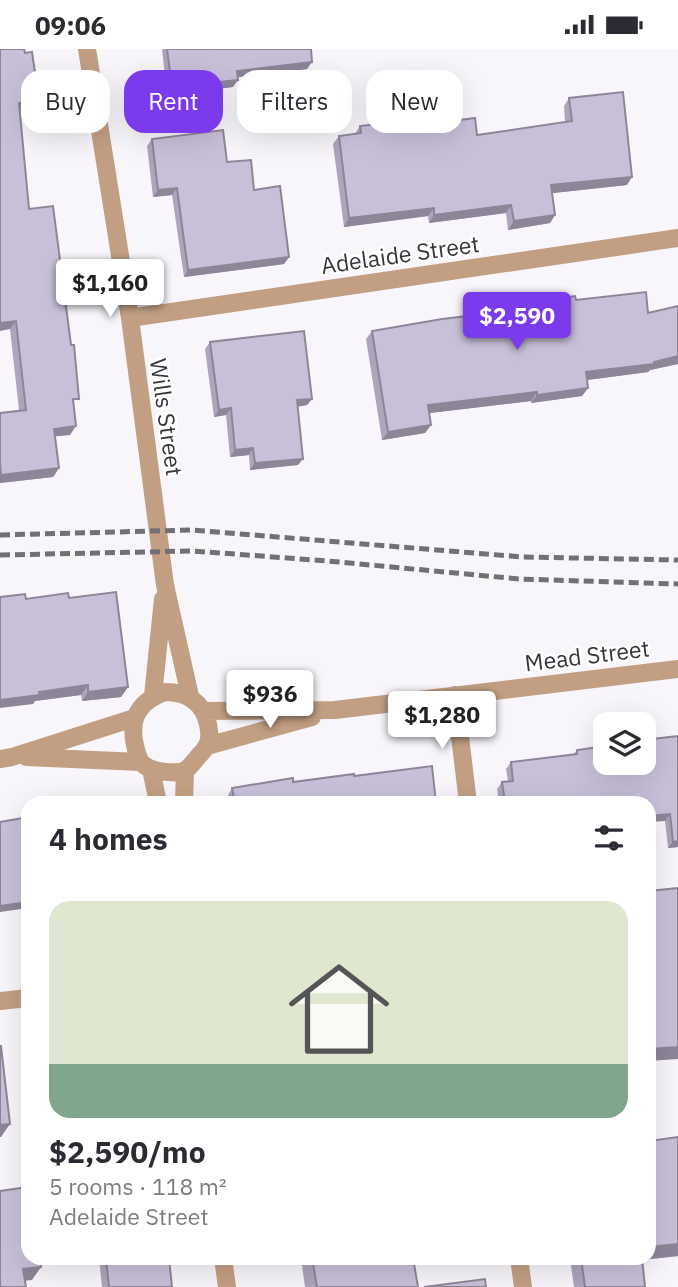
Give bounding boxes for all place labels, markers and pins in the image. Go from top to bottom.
pin: $1,160 [53,259,167,319]
pin: $2,590 [460,293,574,352]
pin: $936 [229,671,311,730]
pin: $1,280 [385,691,499,751]

